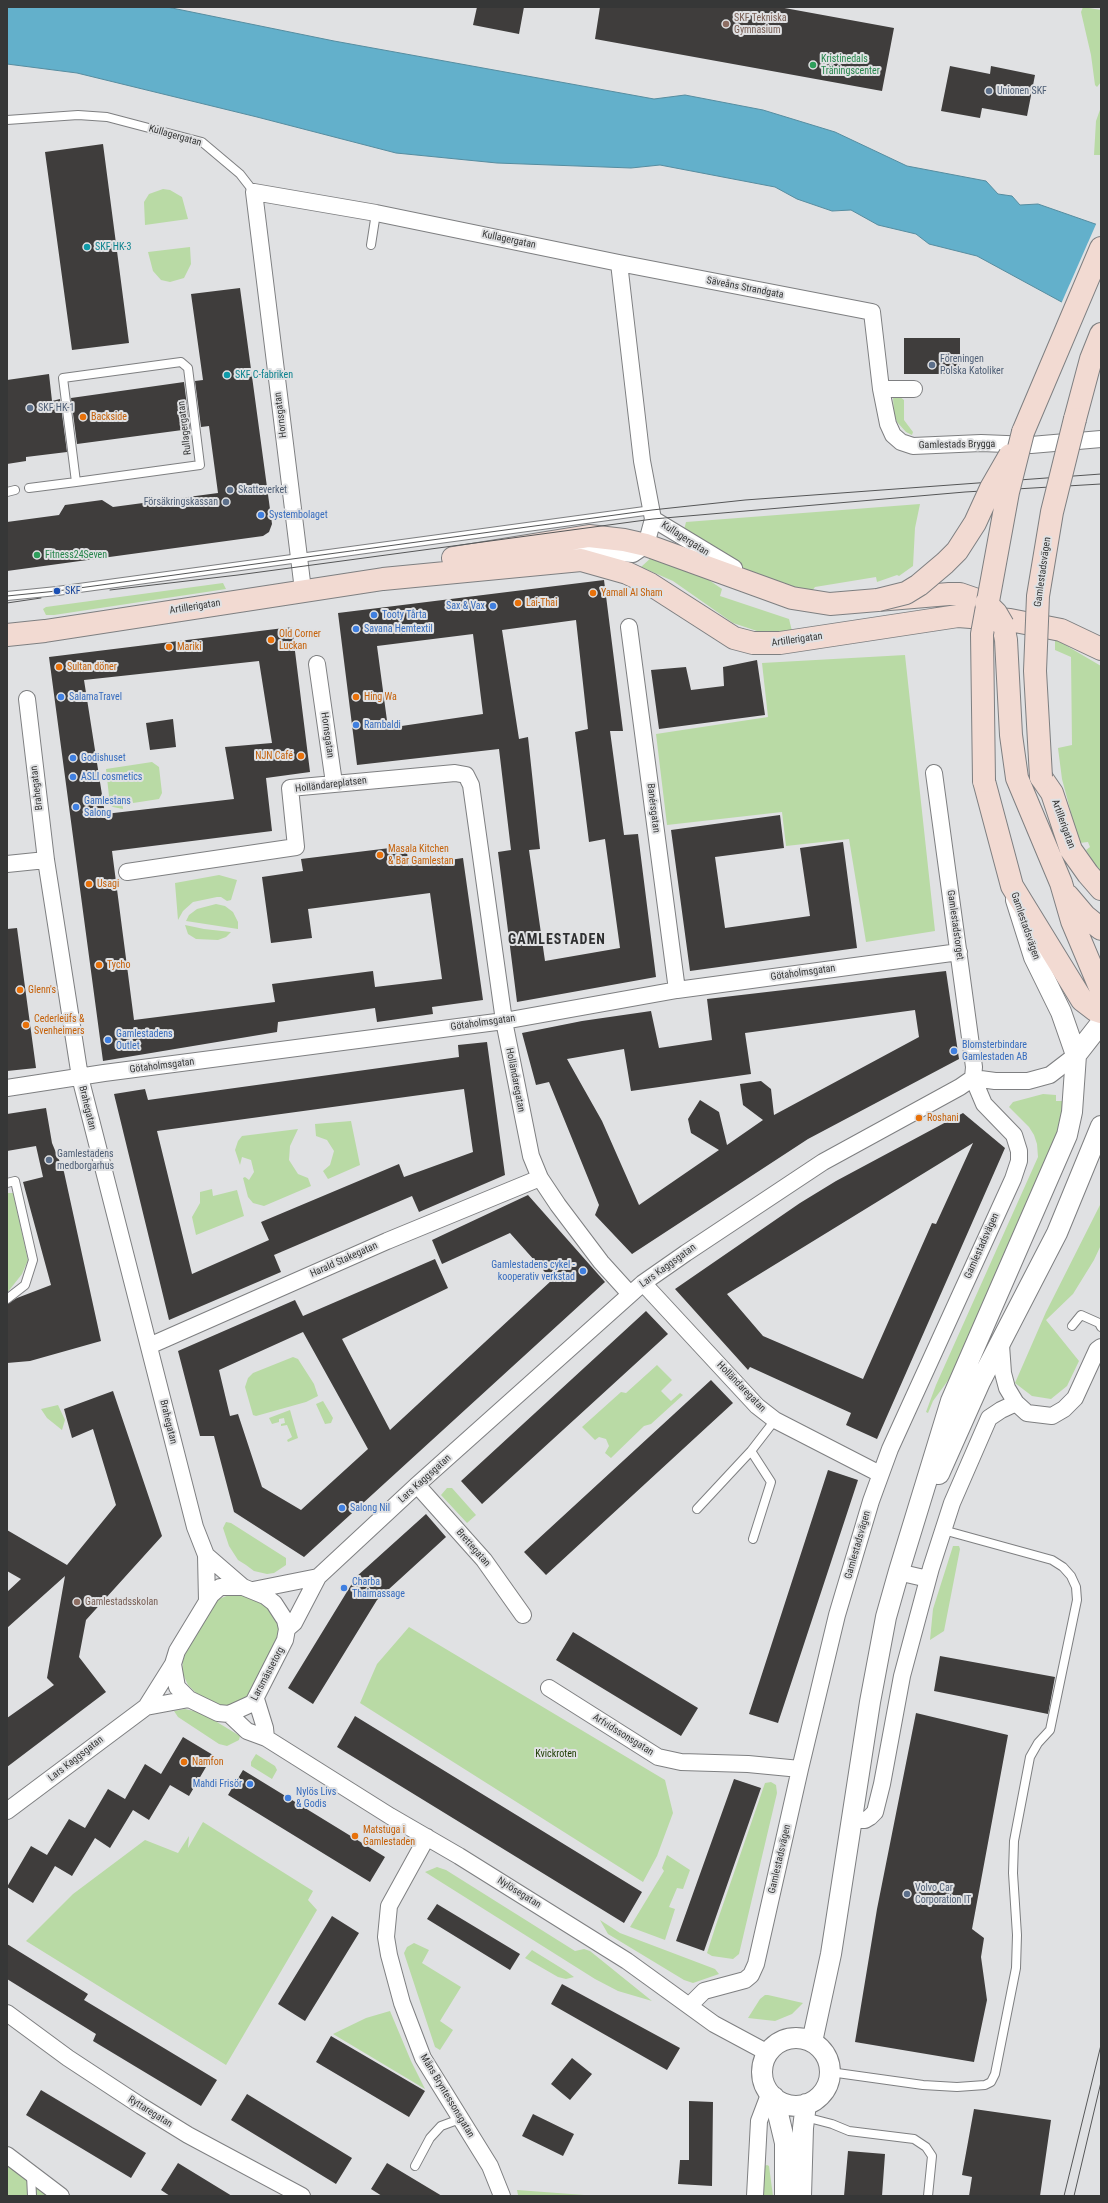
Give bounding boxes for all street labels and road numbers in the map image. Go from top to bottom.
street label: Kullagergatan [147,123,203,149]
street label: Kullagergatan [481,228,537,252]
street label: Säveåns Strandgata [705,275,785,301]
street label: Hornsgatan [272,391,290,439]
street label: Rullagergatan [176,400,194,456]
street label: Gamlestads Brygga [919,438,995,452]
street label: Kullagergatan [659,519,711,559]
street label: Gamlestadsvägen [1032,536,1054,608]
street label: Artillerigatan [169,597,221,617]
street label: Artillerigatan [771,630,823,650]
street label: Hornsgatan [318,711,336,759]
street label: Brahegatan [28,765,46,811]
street label: Holländareplatsen [295,775,367,795]
street label: Banérsgatan [644,783,662,833]
street label: Artillerigatan [1049,798,1077,850]
street label: Gamlestadstorget [944,889,966,961]
street label: Gamlestadsvägen [1008,891,1042,961]
street label: Götaholmsgatan [770,963,836,983]
street label: Götaholmsgatan [450,1013,516,1033]
street label: Holländaregatan [503,1047,527,1113]
street label: Götaholmsgatan [129,1056,195,1076]
street label: Brahegatan [76,1085,98,1131]
street label: Gamlestadsvägen [962,1211,1002,1281]
street label: Harald Stakegatan [308,1240,380,1280]
street label: Lars Kaggsgatan [638,1242,698,1290]
street label: Holländaregatan [714,1359,768,1415]
street label: Brahegatan [157,1399,179,1445]
street label: Lars Kaggsgatan [396,1452,454,1506]
street label: Gamlestadsvägen [843,1509,873,1581]
street label: Brettegatan [453,1527,493,1569]
street label: Larsmässetorg [249,1645,287,1703]
street label: Arfvidssonsgatan [590,1712,656,1758]
street label: Lars Kaggsgatan [46,1734,106,1784]
street label: Gamlestadsvägen [766,1823,794,1895]
street label: Nylösegatan [495,1875,543,1911]
street label: Måns Bryntessonsgatan [417,2052,477,2140]
street label: Ryttaregatan [126,2094,174,2130]

